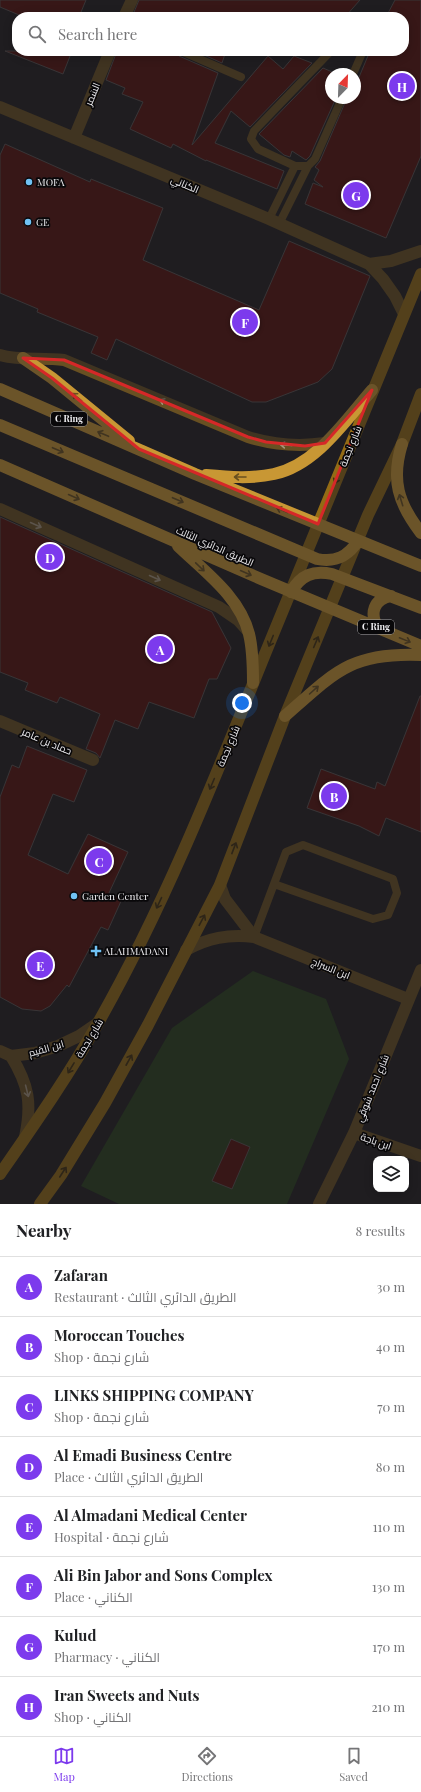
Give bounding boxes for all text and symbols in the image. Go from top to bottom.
search box [12,12,409,56]
icon: search [26,23,48,45]
text: Search here [58,24,137,44]
north arrow [325,68,361,104]
pin: H [389,71,415,101]
street label: السَمر [81,80,103,109]
street label: الكناني [168,172,201,197]
place label: MOFA [37,175,65,189]
marker: MOFA [24,177,34,187]
pin: G [343,180,369,210]
place label: GE [36,215,49,229]
marker: GE [23,217,33,227]
pin: F [232,307,258,337]
one-way arrow [71,393,82,402]
one-way arrow [159,398,171,405]
road number: C Ring [51,412,87,426]
street label: شارع نجمة [335,423,365,469]
one-way arrow [98,430,110,437]
one-way arrow [280,441,293,448]
one-way arrow [52,447,64,455]
one-way arrow [332,472,340,484]
one-way arrow [234,473,247,481]
one-way arrow [68,494,80,501]
one-way arrow [397,494,405,506]
one-way arrow [172,497,184,505]
one-way arrow [277,505,289,513]
one-way arrow [29,522,41,529]
street label: الطريق الدائري الثالث [174,523,256,570]
pin: D [37,542,63,572]
one-way arrow [195,562,205,572]
one-way arrow [239,569,251,577]
one-way arrow [148,574,160,582]
road number: C Ring [358,620,394,634]
pin: A [147,634,173,664]
one-way arrow [266,634,274,646]
one-way arrow [313,636,321,648]
one-way arrow [399,636,411,644]
one-way arrow [309,686,320,695]
your location [232,693,252,713]
street label: شارع نجمة [213,723,243,769]
street label: حماد بن عامر [19,724,74,758]
one-way arrow [207,778,215,790]
pin: B [321,781,347,811]
one-way arrow [231,843,239,855]
pin: C [86,846,112,876]
place label: Garden Center [82,889,149,903]
marker: Garden Center [69,891,79,901]
one-way arrow [154,896,162,908]
one-way arrow [198,914,206,926]
place label: ALAHMADANI [103,944,168,958]
marker: ALAHMADANI [91,946,101,956]
pin: E [27,950,53,980]
street label: ابن السراج [310,954,352,982]
street label: شارع نجمة [72,1016,106,1060]
street label: ابن القيم [27,1036,66,1061]
street label: شارع احمد شوقي [352,1052,393,1124]
one-way arrow [125,1054,133,1066]
one-way arrow [66,1062,74,1074]
one-way arrow [24,1084,31,1097]
street label: ابن باجة [359,1129,393,1153]
map controls [373,1156,409,1192]
button: layers [373,1156,409,1192]
one-way arrow [59,1166,67,1178]
text: Nearby [16,1219,71,1241]
text: 8 results [355,1222,405,1239]
text: Zafaran [54,1265,108,1285]
text: A [25,1278,33,1295]
text: 30 m [377,1278,405,1295]
text: Restaurant · الطريق الدائري الثالث [54,1288,237,1305]
text: Moroccan Touches [54,1325,184,1345]
text: B [25,1338,33,1355]
text: 40 m [376,1338,405,1355]
text: Shop · شارع نجمة [54,1348,149,1365]
text: LINKS SHIPPING COMPANY [54,1385,254,1405]
text: C [24,1398,34,1415]
text: 70 m [377,1398,405,1415]
text: Shop · شارع نجمة [54,1408,149,1425]
text: Al Emadi Business Centre [54,1445,232,1465]
text: D [24,1458,34,1475]
text: 80 m [376,1458,405,1475]
text: Place · الطريق الدائري الثالث [54,1468,203,1485]
text: Al Almadani Medical Center [54,1505,247,1525]
text: E [25,1518,33,1535]
text: 110 m [373,1518,405,1535]
text: Hospital · شارع نجمة [54,1528,169,1545]
text: Ali Bin Jabor and Sons Complex [54,1565,273,1585]
text: F [25,1578,33,1595]
text: 130 m [372,1578,405,1595]
text: Place · الكناني [54,1588,133,1605]
text: Kulud [54,1625,96,1645]
text: G [24,1638,34,1655]
text: 170 m [372,1638,405,1655]
text: Pharmacy · الكناني [54,1648,160,1665]
text: Iran Sweets and Nuts [54,1685,200,1705]
text: H [24,1698,34,1715]
text: 210 m [371,1698,405,1715]
text: Shop · الكناني [54,1708,132,1725]
tab: Map [53,1745,75,1784]
tab: Directions [181,1745,233,1784]
tab: Saved [339,1745,368,1784]

